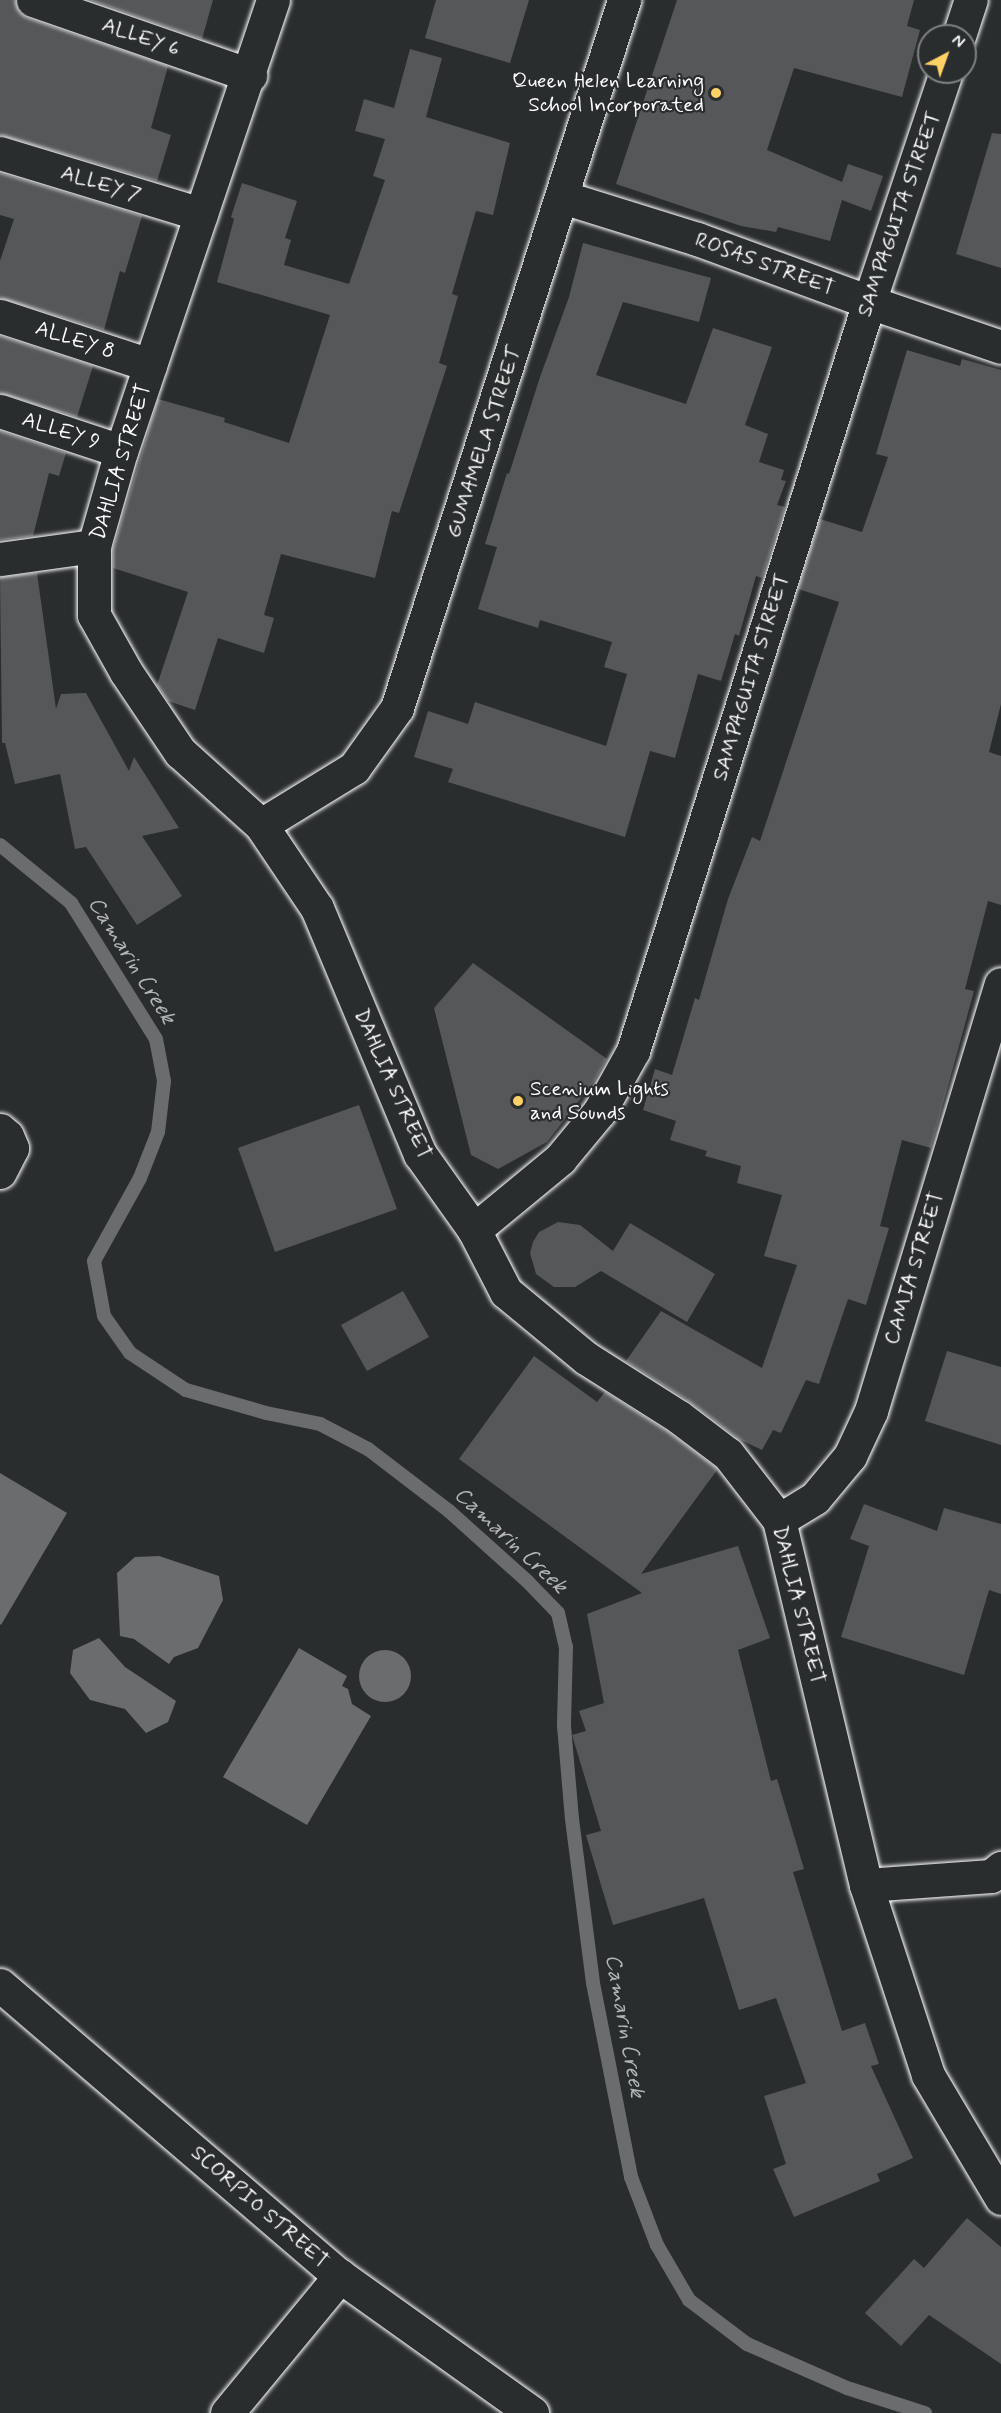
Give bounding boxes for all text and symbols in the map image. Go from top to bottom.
street label: ALLEY 6 [99,12,183,62]
north arrow [917,24,977,84]
text: N [947,30,969,53]
place label: Queen Helen Learning School Incorporated [499,68,704,118]
marker: Queen Helen Learning School Incorporated [709,86,723,100]
street label: SAMPAGUITA STREET [852,107,946,321]
street label: ALLEY 7 [58,160,144,208]
street label: ROSAS STREET [692,227,838,301]
street label: ALLEY 8 [32,315,118,365]
street label: GUMAMELA STREET [441,342,527,542]
street label: DAHLIA STREET [85,381,157,543]
street label: ALLEY 9 [19,407,103,455]
street label: SAMPAGUITA STREET [707,569,795,785]
water label: Camarin Creek [81,892,181,1030]
street label: DAHLIA STREET [348,1005,438,1163]
place label: Scenium Lights and Sounds [530,1076,675,1126]
marker: Scenium Lights and Sounds [511,1094,525,1108]
street label: CAMIA STREET [879,1188,949,1348]
water label: Camarin Creek [448,1482,572,1600]
street label: DAHLIA STREET [767,1523,831,1687]
water label: Camarin Creek [598,1952,650,2100]
street label: SCORPIO STREET [186,2140,334,2274]

